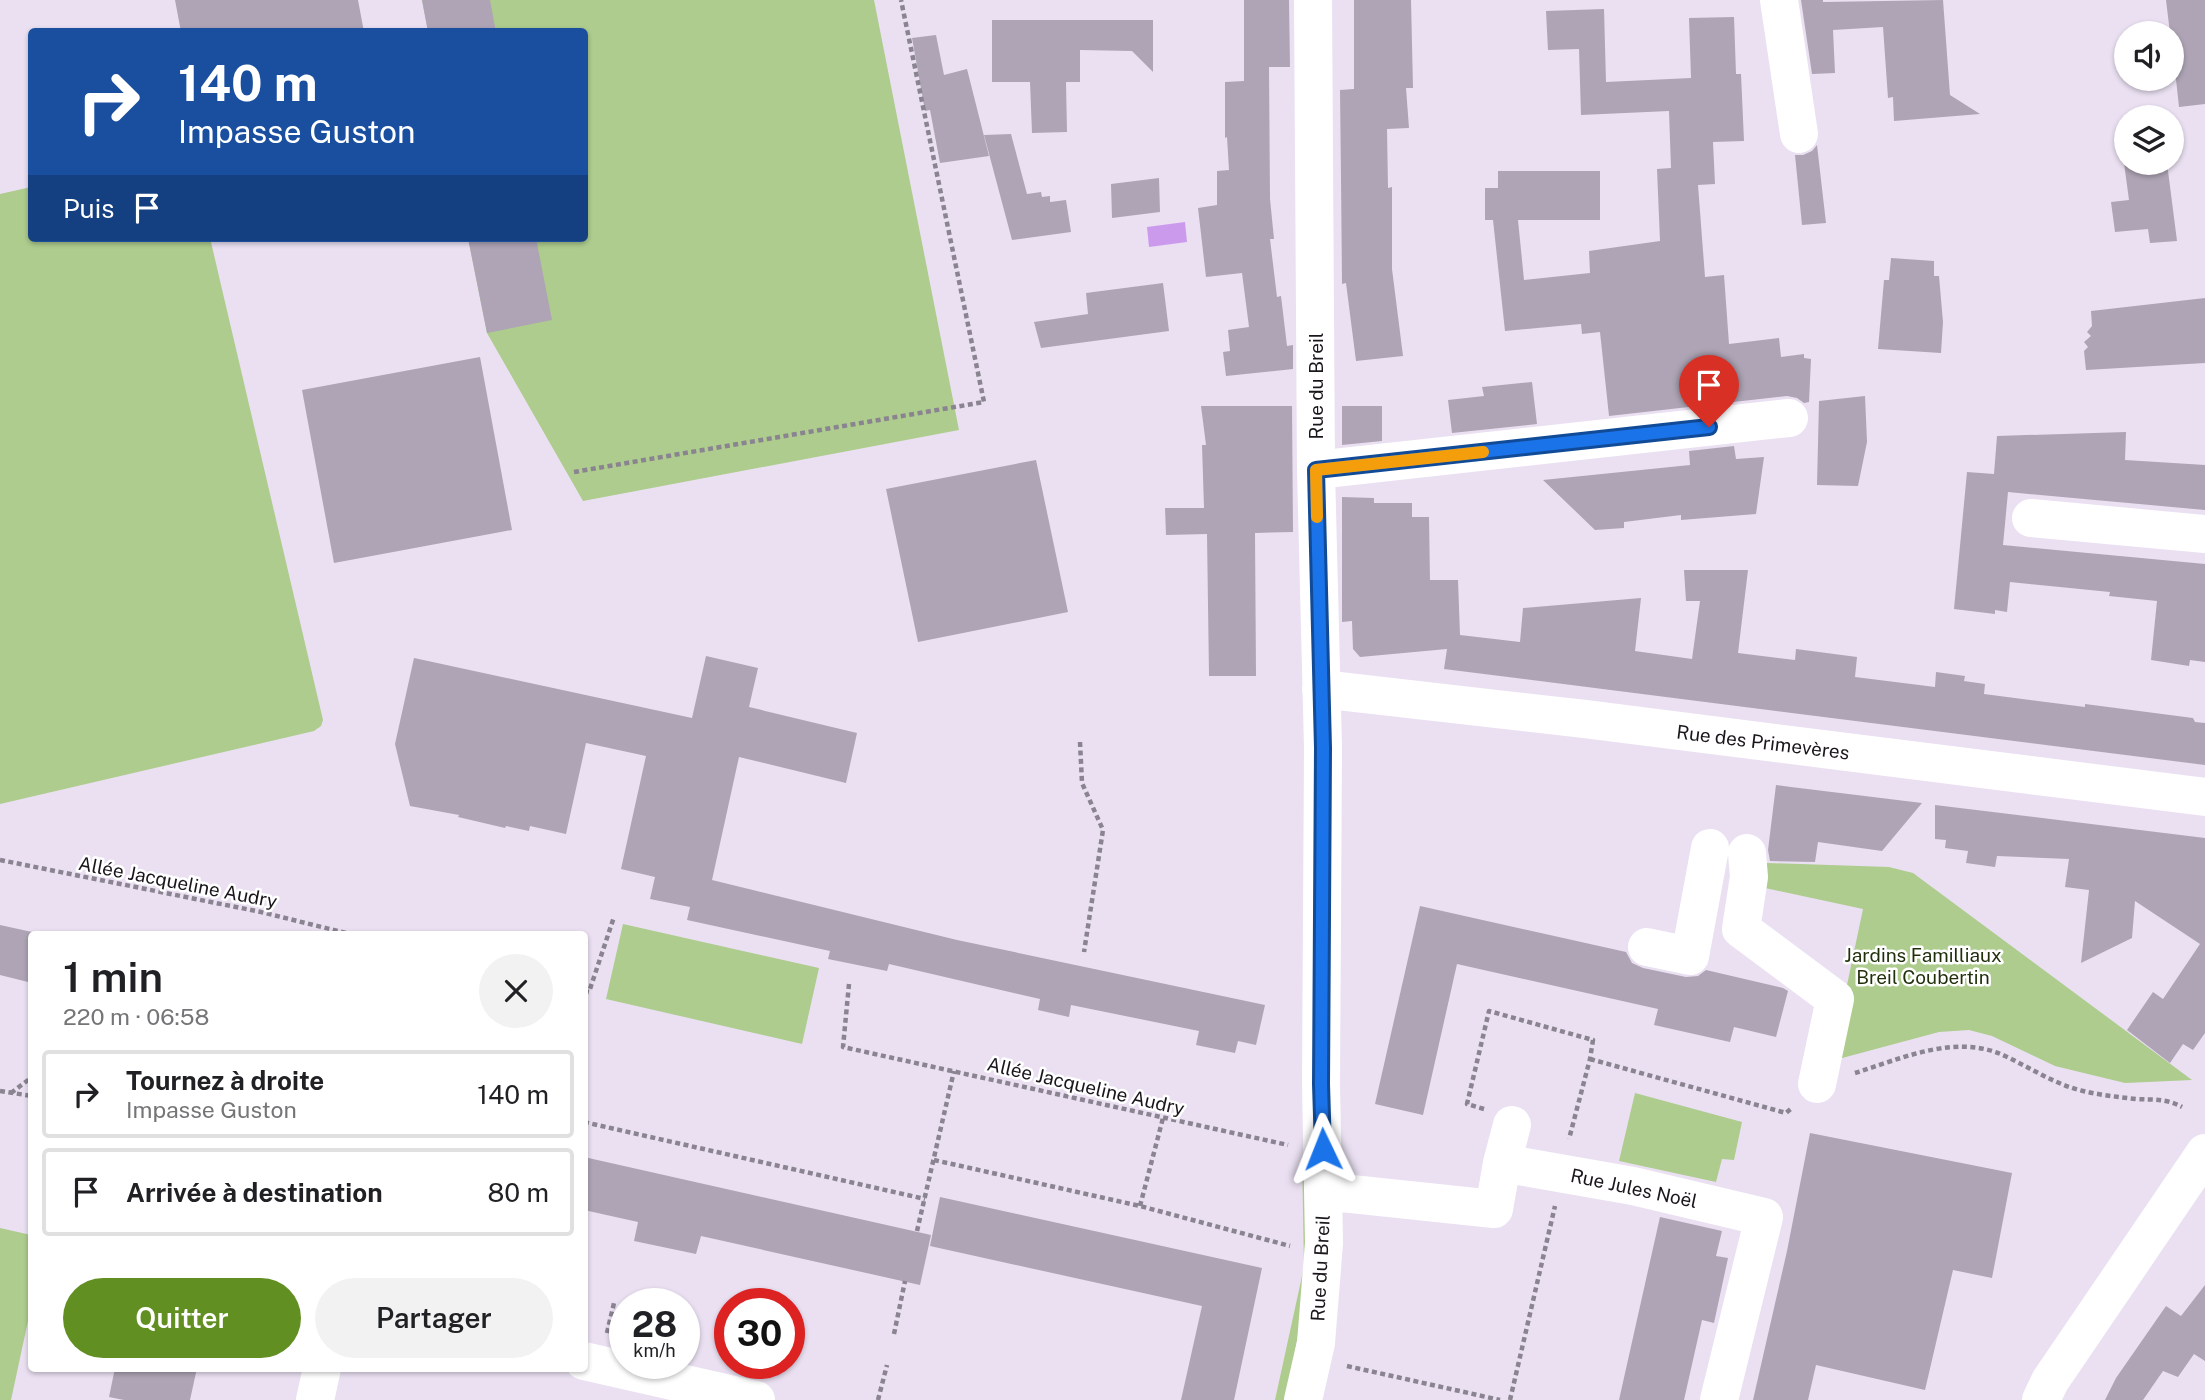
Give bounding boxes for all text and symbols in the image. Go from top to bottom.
map controls [2114,21,2184,175]
button: sound [2114,21,2184,91]
text: 140 m [178,54,318,112]
icon: right [63,56,154,147]
button: layers [2114,105,2184,175]
text: Impasse Guston [178,113,416,150]
icon: arrive [128,189,166,227]
text: Puis [63,193,114,224]
street label: Rue du Breil [1305,332,1327,440]
pin [1679,355,1739,427]
icon: arrive [1690,366,1728,404]
street label: Rue des Primevères [1675,720,1851,764]
street label: Allée Jacqueline Audry [77,852,279,912]
park label: Jardins Familliaux Breil Coubertin [1844,944,2002,988]
text: 1 min [63,952,163,1001]
button: close [479,954,553,1028]
text: 220 m · 06:58 [63,1003,209,1030]
street label: Allée Jacqueline Audry [985,1053,1187,1119]
text: Tournez à droite [126,1065,324,1096]
icon: right [67,1075,105,1113]
text: 140 m [477,1079,549,1110]
text: Impasse Guston [126,1096,297,1123]
position arrow [1286,1112,1360,1186]
street label: Rue Jules Noël [1569,1164,1699,1212]
icon: arrive [67,1173,105,1211]
text: Arrivée à destination [126,1177,383,1208]
text: 80 m [488,1177,549,1208]
street label: Rue du Breil [1306,1214,1334,1322]
button: Quitter [63,1278,301,1358]
button: Partager [315,1278,553,1358]
speed limit sign: 30 [714,1288,805,1379]
text: 28 [632,1304,677,1345]
text: km/h [633,1340,676,1361]

